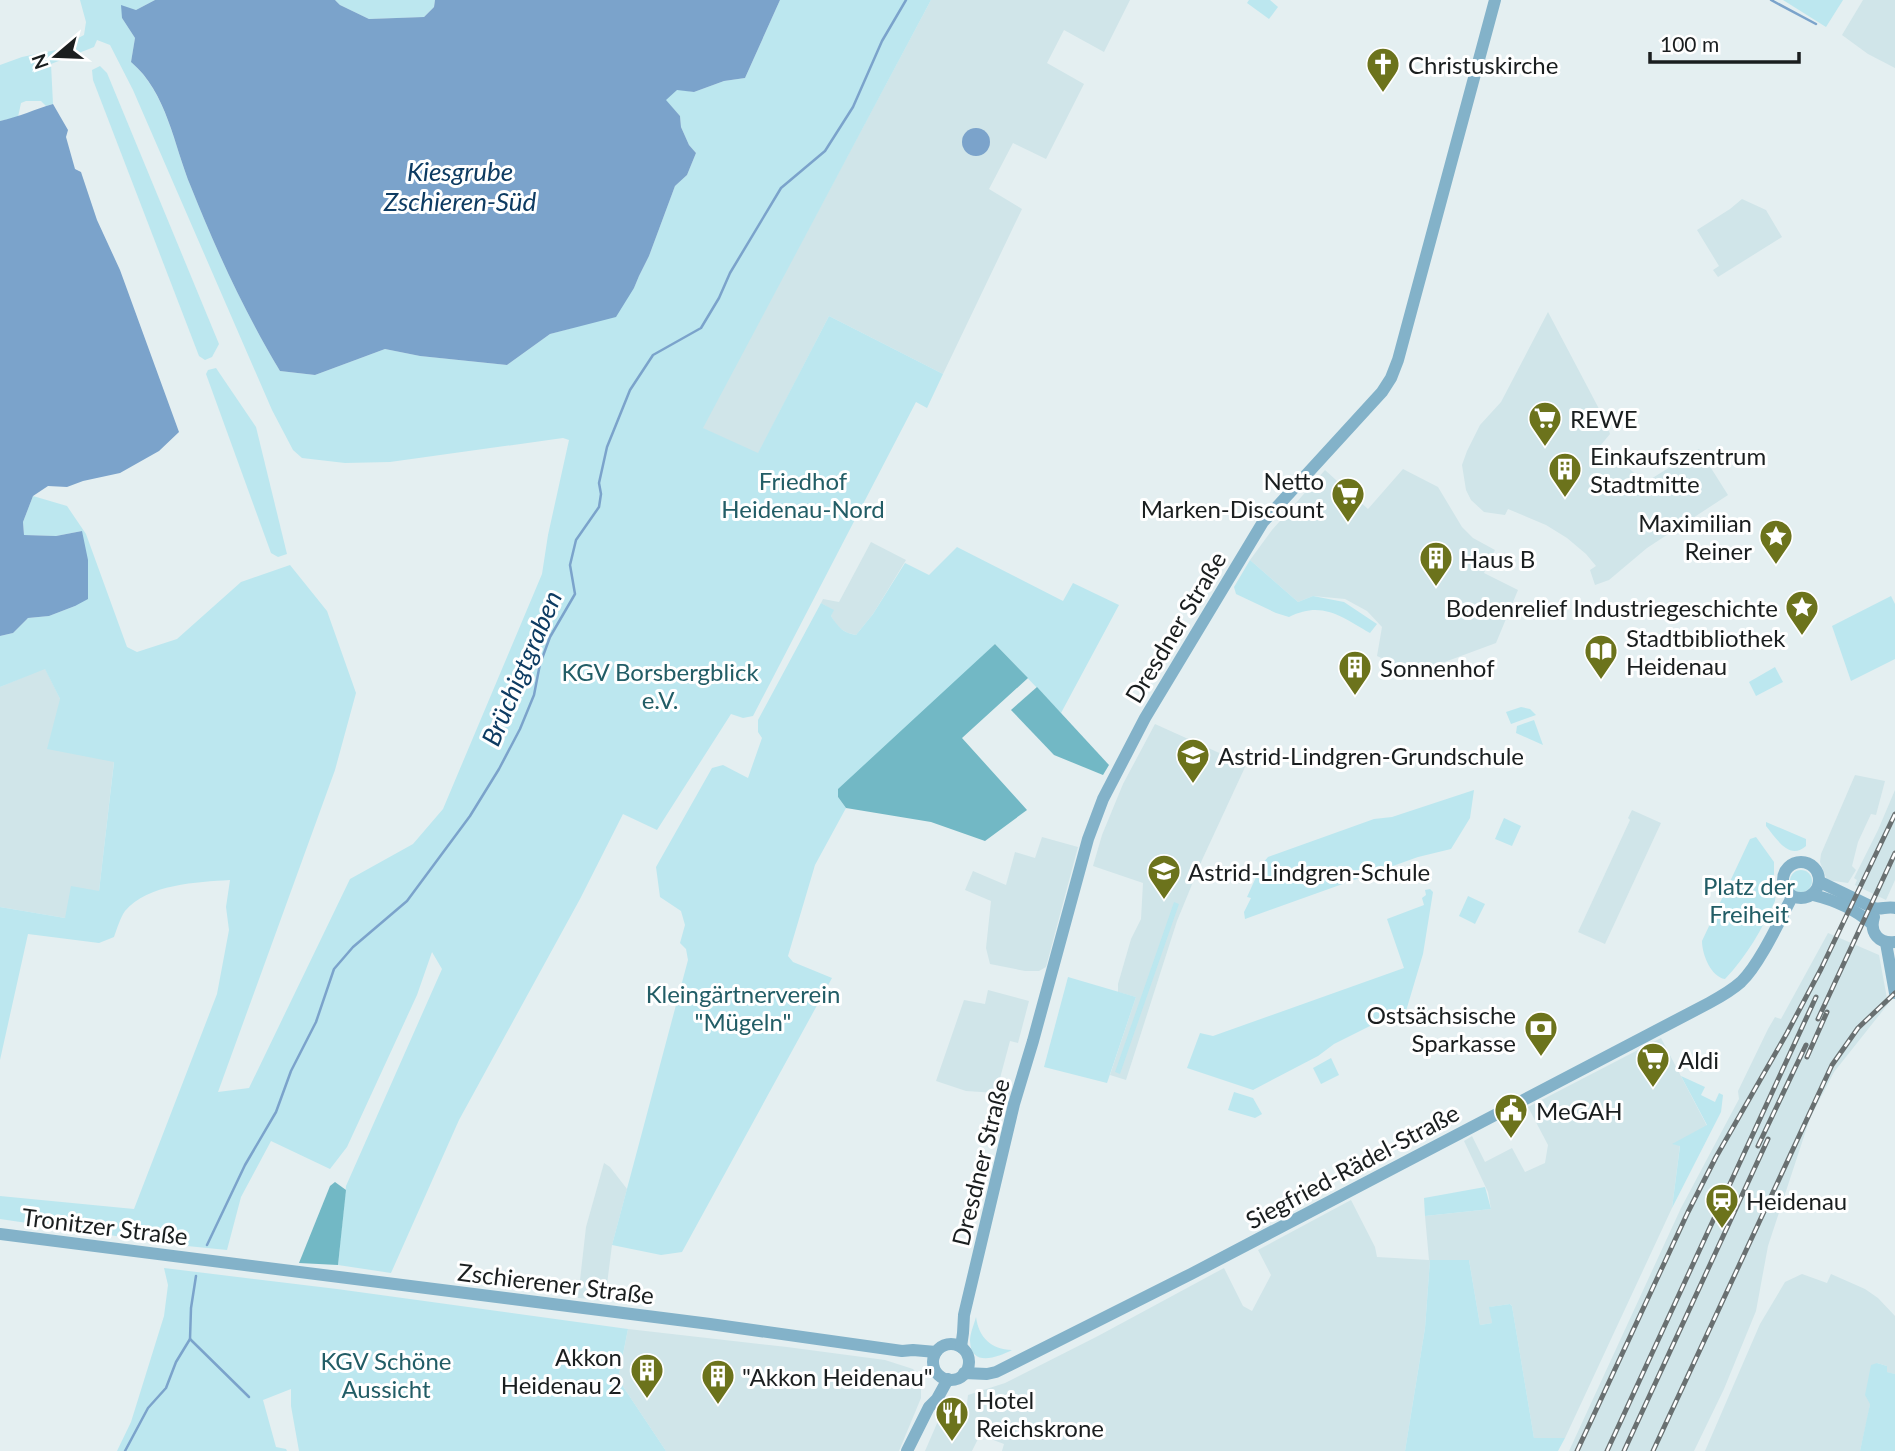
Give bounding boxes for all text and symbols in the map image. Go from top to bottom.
north arrow [21,21,91,91]
scale bar [1650,21,1799,65]
text: 100 m [1660,31,1719,56]
church icon: Christuskirche [1364,45,1402,94]
place label: Christuskirche [1408,50,1558,79]
text: N [26,51,53,72]
water label: Kiesgrube Zschieren-Süd [383,155,537,217]
supermarket icon: REWE [1526,399,1564,448]
place label: REWE [1570,404,1638,433]
place label: Einkaufszentrum Stadtmitte [1590,441,1766,498]
building icon: Einkaufszentrum Stadtmitte [1546,450,1584,499]
park label: Friedhof Heidenau-Nord [721,466,885,523]
place label: Netto Marken-Discount [1141,466,1324,523]
supermarket icon: Netto Marken-Discount [1329,475,1367,524]
place label: Maximilian Reiner [1638,508,1752,565]
place icon: Maximilian Reiner [1757,517,1795,566]
building icon: Haus B [1417,539,1455,588]
place label: Haus B [1460,544,1535,573]
street label: Dresdner Straße [1118,546,1232,708]
water label: Brüchigtgraben [474,586,568,750]
place icon: Bodenrelief Industriegeschichte [1783,588,1821,637]
place label: Bodenrelief Industriegeschichte [1446,593,1778,622]
place label: Stadtbibliothek Heidenau [1626,623,1786,680]
library icon: Stadtbibliothek Heidenau [1582,632,1620,681]
building icon: Sonnenhof [1336,648,1374,697]
place label: Sonnenhof [1380,653,1495,682]
park label: KGV Borsbergblick e.V. [561,657,759,714]
school or university icon: Astrid-Lindgren-Grundschule [1174,736,1212,785]
place label: Astrid-Lindgren-Grundschule [1218,741,1524,770]
school or university icon: Astrid-Lindgren-Schule [1145,852,1183,901]
place label: Astrid-Lindgren-Schule [1188,857,1430,886]
park label: Platz der Freiheit [1703,871,1795,928]
park label: Kleingärtnerverein "Mügeln" [646,979,840,1036]
place label: Ostsächsische Sparkasse [1367,1000,1516,1057]
bank icon: Ostsächsische Sparkasse [1522,1009,1560,1058]
supermarket icon: Aldi [1634,1040,1672,1089]
place label: Aldi [1678,1045,1719,1074]
street label: Dresdner Straße [945,1075,1015,1249]
public building icon: MeGAH [1492,1091,1530,1140]
place label: MeGAH [1536,1096,1622,1125]
street label: Siegfried-Rädel-Straße [1240,1097,1464,1235]
station icon: Heidenau [1703,1181,1741,1230]
place label: Heidenau [1746,1186,1847,1215]
street label: Tronitzer Straße [20,1201,190,1251]
street label: Zschierener Straße [456,1257,656,1309]
place label: Akkon Heidenau 2 [501,1342,622,1399]
park label: KGV Schöne Aussicht [320,1346,452,1403]
building icon: Akkon Heidenau 2 [628,1351,666,1400]
building icon: "Akkon Heidenau" [699,1357,737,1406]
place label: "Akkon Heidenau" [742,1362,933,1391]
place label: Hotel Reichskrone [976,1385,1104,1442]
restaurant icon: Hotel Reichskrone [933,1394,971,1443]

